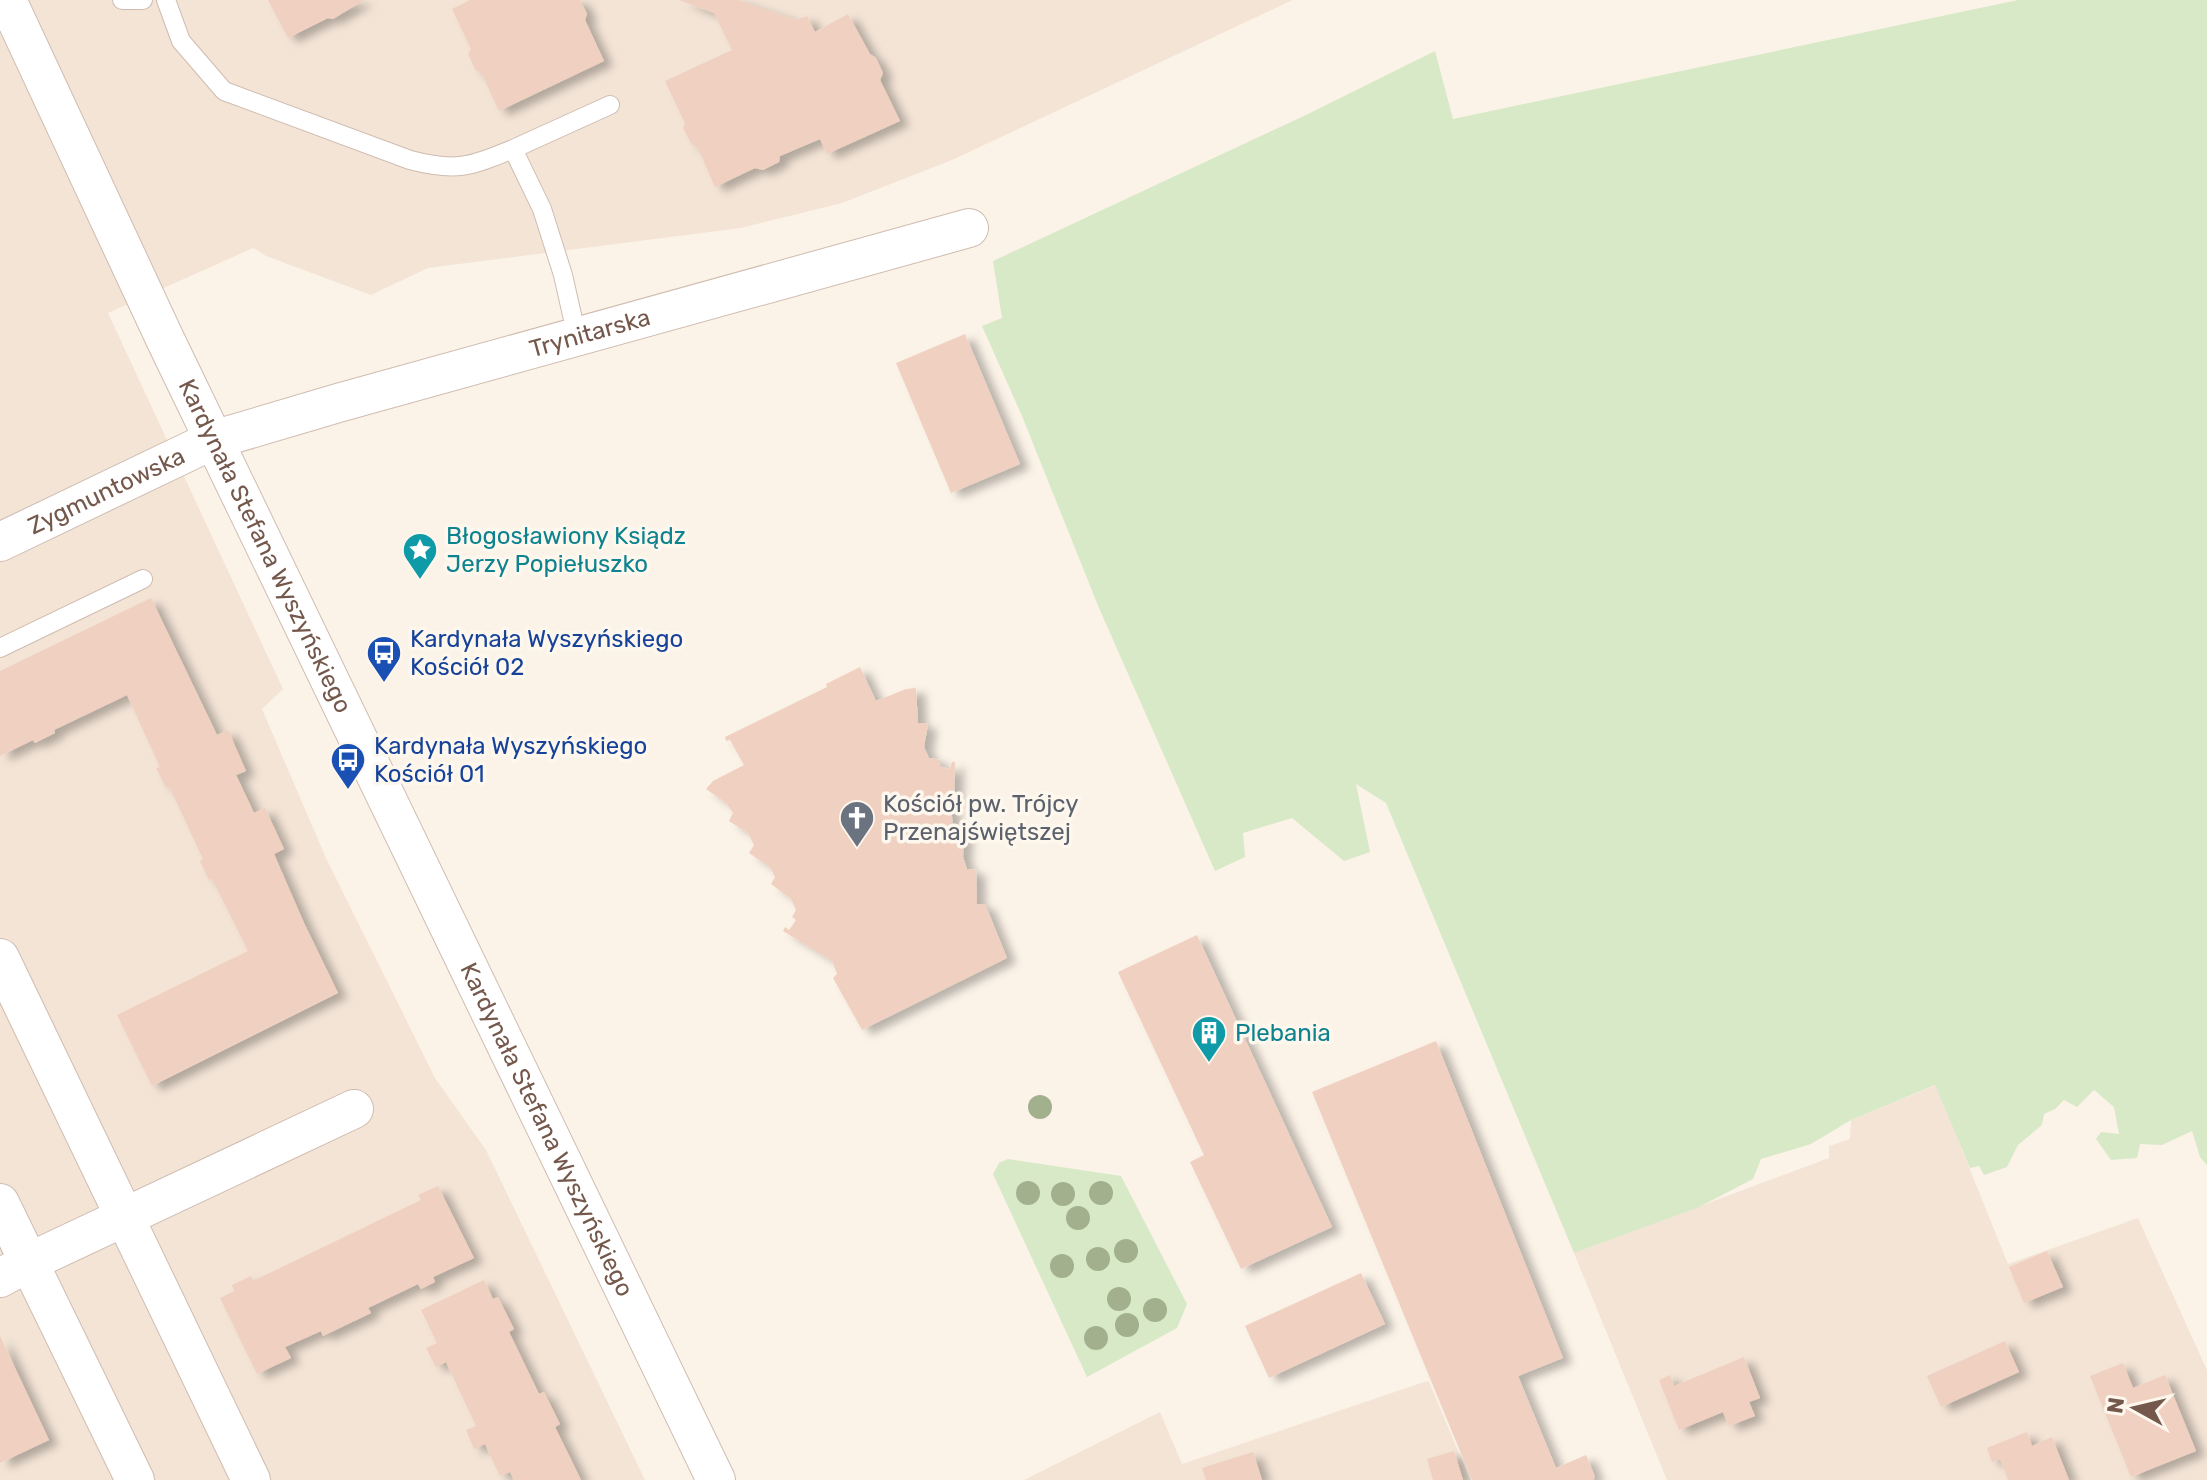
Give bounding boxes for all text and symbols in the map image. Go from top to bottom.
street label: Trynitarska [526,303,653,363]
street label: Kardynała Stefana Wyszyńskiego [173,375,357,717]
street label: Zygmuntowska [23,442,189,541]
place label: Błogosławiony Ksiądz Jerzy Popiełuszko [446,522,686,578]
place icon: Błogosławiony Ksiądz Jerzy Popiełuszko [401,531,439,581]
place label: Kardynała Wyszyńskiego Kościół 02 [410,625,683,681]
bus stop icon: Kardynała Wyszyńskiego Kościół 02 [365,634,403,684]
place label: Kardynała Wyszyńskiego Kościół 01 [374,732,647,788]
bus stop icon: Kardynała Wyszyńskiego Kościół 01 [329,741,367,791]
place label: Kościół pw. Trójcy Przenajświętszej [883,790,1079,846]
church icon: Kościół pw. Trójcy Przenajświętszej [838,799,876,849]
street label: Kardynała Stefana Wyszyńskiego [454,958,639,1301]
building icon: Plebania [1190,1014,1228,1064]
place label: Plebania [1235,1019,1331,1047]
north arrow [2095,1368,2175,1448]
text: N [2101,1396,2130,1415]

